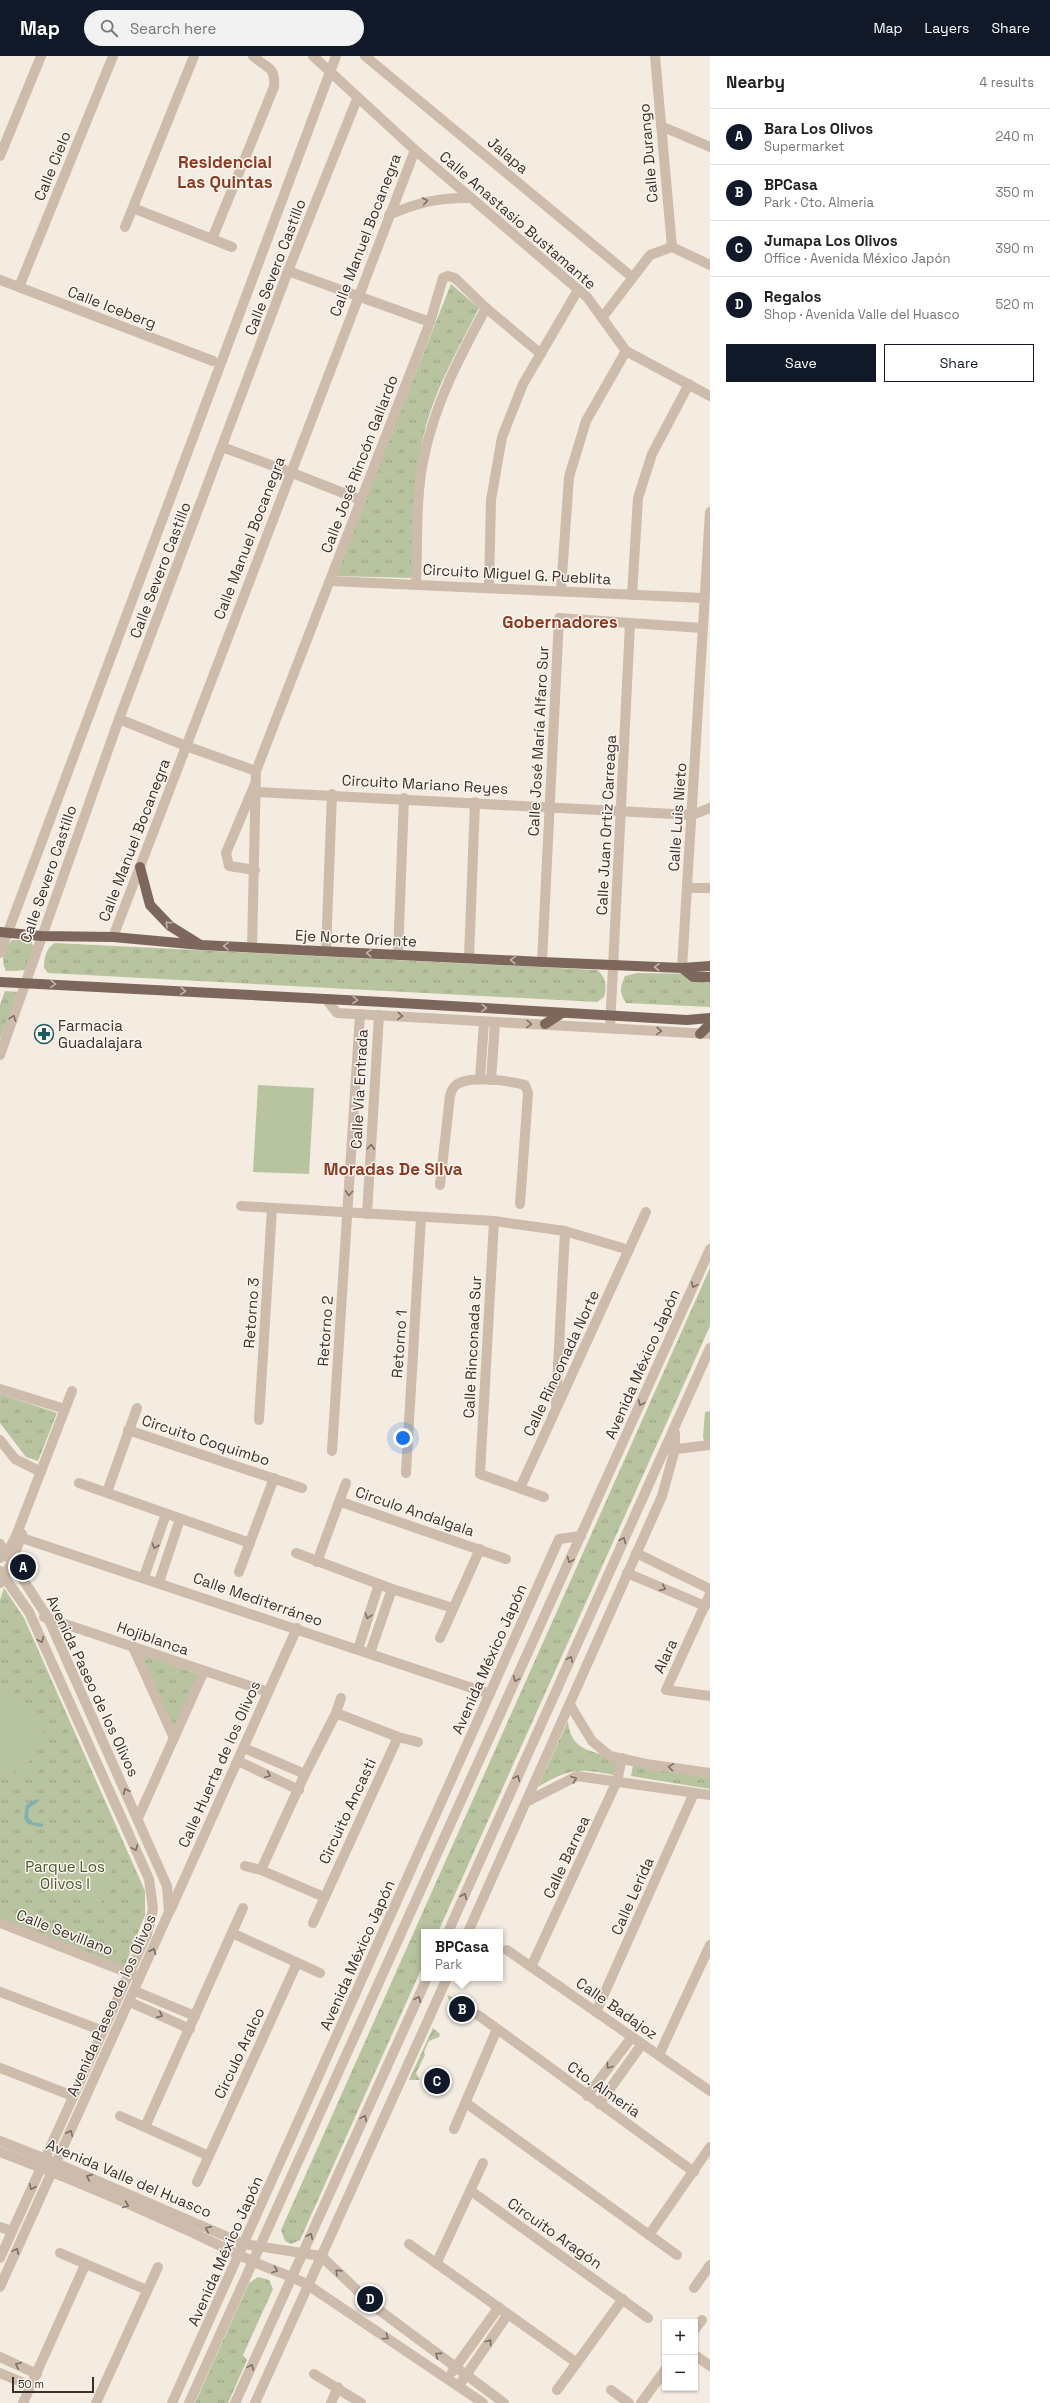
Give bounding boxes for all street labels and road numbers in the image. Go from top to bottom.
street label: Calle Durango [634,103,662,203]
street label: Calle Cielo [29,128,75,204]
street label: Jalapa [484,132,533,178]
street label: Calle Anastasio Bustamante [436,147,600,293]
street label: Calle Manuel Bocanegra [325,150,405,319]
street label: Calle Severo Castillo [240,196,310,338]
street label: Calle Iceberg [65,281,159,333]
street label: Calle José Rincón Gallardo [316,372,402,556]
street label: Calle Manuel Bocanegra [209,453,289,622]
street label: Calle Severo Castillo [125,499,195,641]
street label: Circuito Miguel G. Pueblita [422,560,612,588]
street label: Calle José María Alfaro Sur [524,645,552,837]
street label: Calle Juan Ortiz Carreaga [592,734,620,916]
street label: Calle Manuel Bocanegra [94,755,174,924]
street label: Calle Luis Nieto [664,762,690,872]
street label: Circuito Mariano Reyes [341,770,509,798]
street label: Calle Severo Castillo [16,803,80,945]
street label: Eje Norte Oriente [295,925,417,951]
street label: Calle Vía Entrada [346,1028,372,1149]
street label: Calle Rinconada Sur [459,1275,485,1419]
street label: Retorno 3 [239,1277,263,1349]
street label: Avenida México Japón [600,1286,684,1442]
street label: Calle Rinconada Norte [519,1287,603,1439]
street label: Retorno 2 [313,1295,337,1367]
street label: Retorno 1 [387,1309,411,1379]
street label: Circuito Coquimbo [140,1410,272,1470]
street label: Circulo Andalgala [353,1482,477,1540]
street label: Calle Mediterráneo [191,1568,325,1630]
street label: Avenida México Japón [447,1581,531,1737]
street label: Avenida Paseo de los Olivos [43,1592,143,1780]
street label: Hojiblanca [114,1617,192,1659]
street label: Alara [649,1635,681,1676]
street label: Calle Huerta de los Olivos [174,1678,264,1850]
street label: Circuito Ancasti [314,1755,380,1867]
street label: Calle Barnea [539,1812,594,1901]
street label: Calle Lerida [606,1854,658,1938]
street label: Avenida México Japón [315,1877,399,2033]
street label: Calle Sevillano [14,1905,116,1959]
street label: Avenida Paseo de los Olivos [62,1911,160,2099]
street label: Calle Badajoz [572,1973,662,2043]
street label: Circulo Aralco [210,2004,268,2102]
street label: Cto. Almeria [564,2057,645,2121]
street label: Avenida Valle del Huasco [43,2134,215,2222]
street label: Avenida México Japón [183,2173,267,2329]
street label: Circuito Aragón [504,2193,606,2273]

